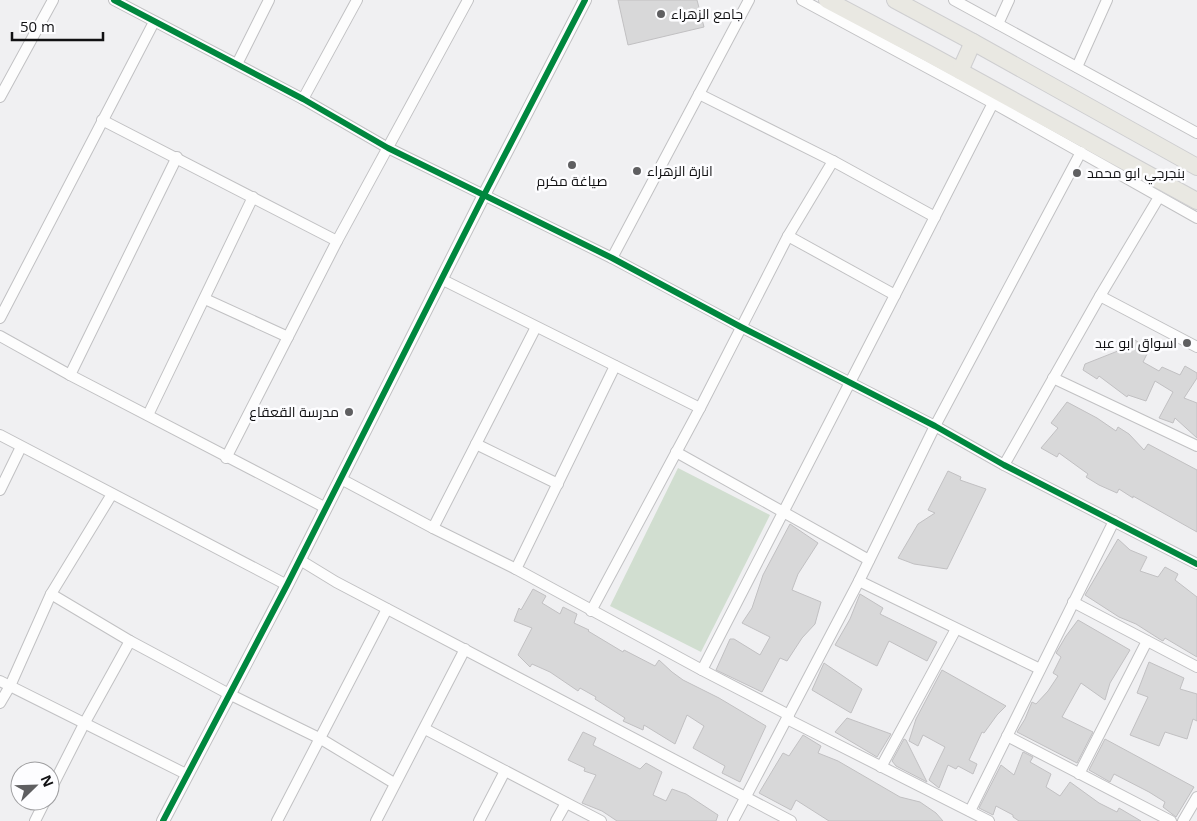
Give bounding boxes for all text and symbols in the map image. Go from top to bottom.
place label: جامع الزهراء [671,4,743,23]
marker: جامع الزهراء [655,8,667,20]
scale bar [12,10,104,42]
text: 50 m [20,16,55,36]
marker: صياغة مكرم [566,159,578,171]
place label: انارة الزهراء [647,161,713,180]
place label: بنجرجي ابو محمد [1087,163,1185,185]
marker: انارة الزهراء [631,165,643,177]
marker: بنجرجي ابو محمد [1071,167,1083,179]
place label: صياغة مكرم [537,171,607,191]
place label: اسواق ابو عبد [1095,333,1177,352]
marker: اسواق ابو عبد [1181,337,1193,349]
place label: مدرسة القعقاع [249,402,339,421]
marker: مدرسة القعقاع [343,406,355,418]
north arrow [10,761,60,811]
text: N [36,772,58,790]

